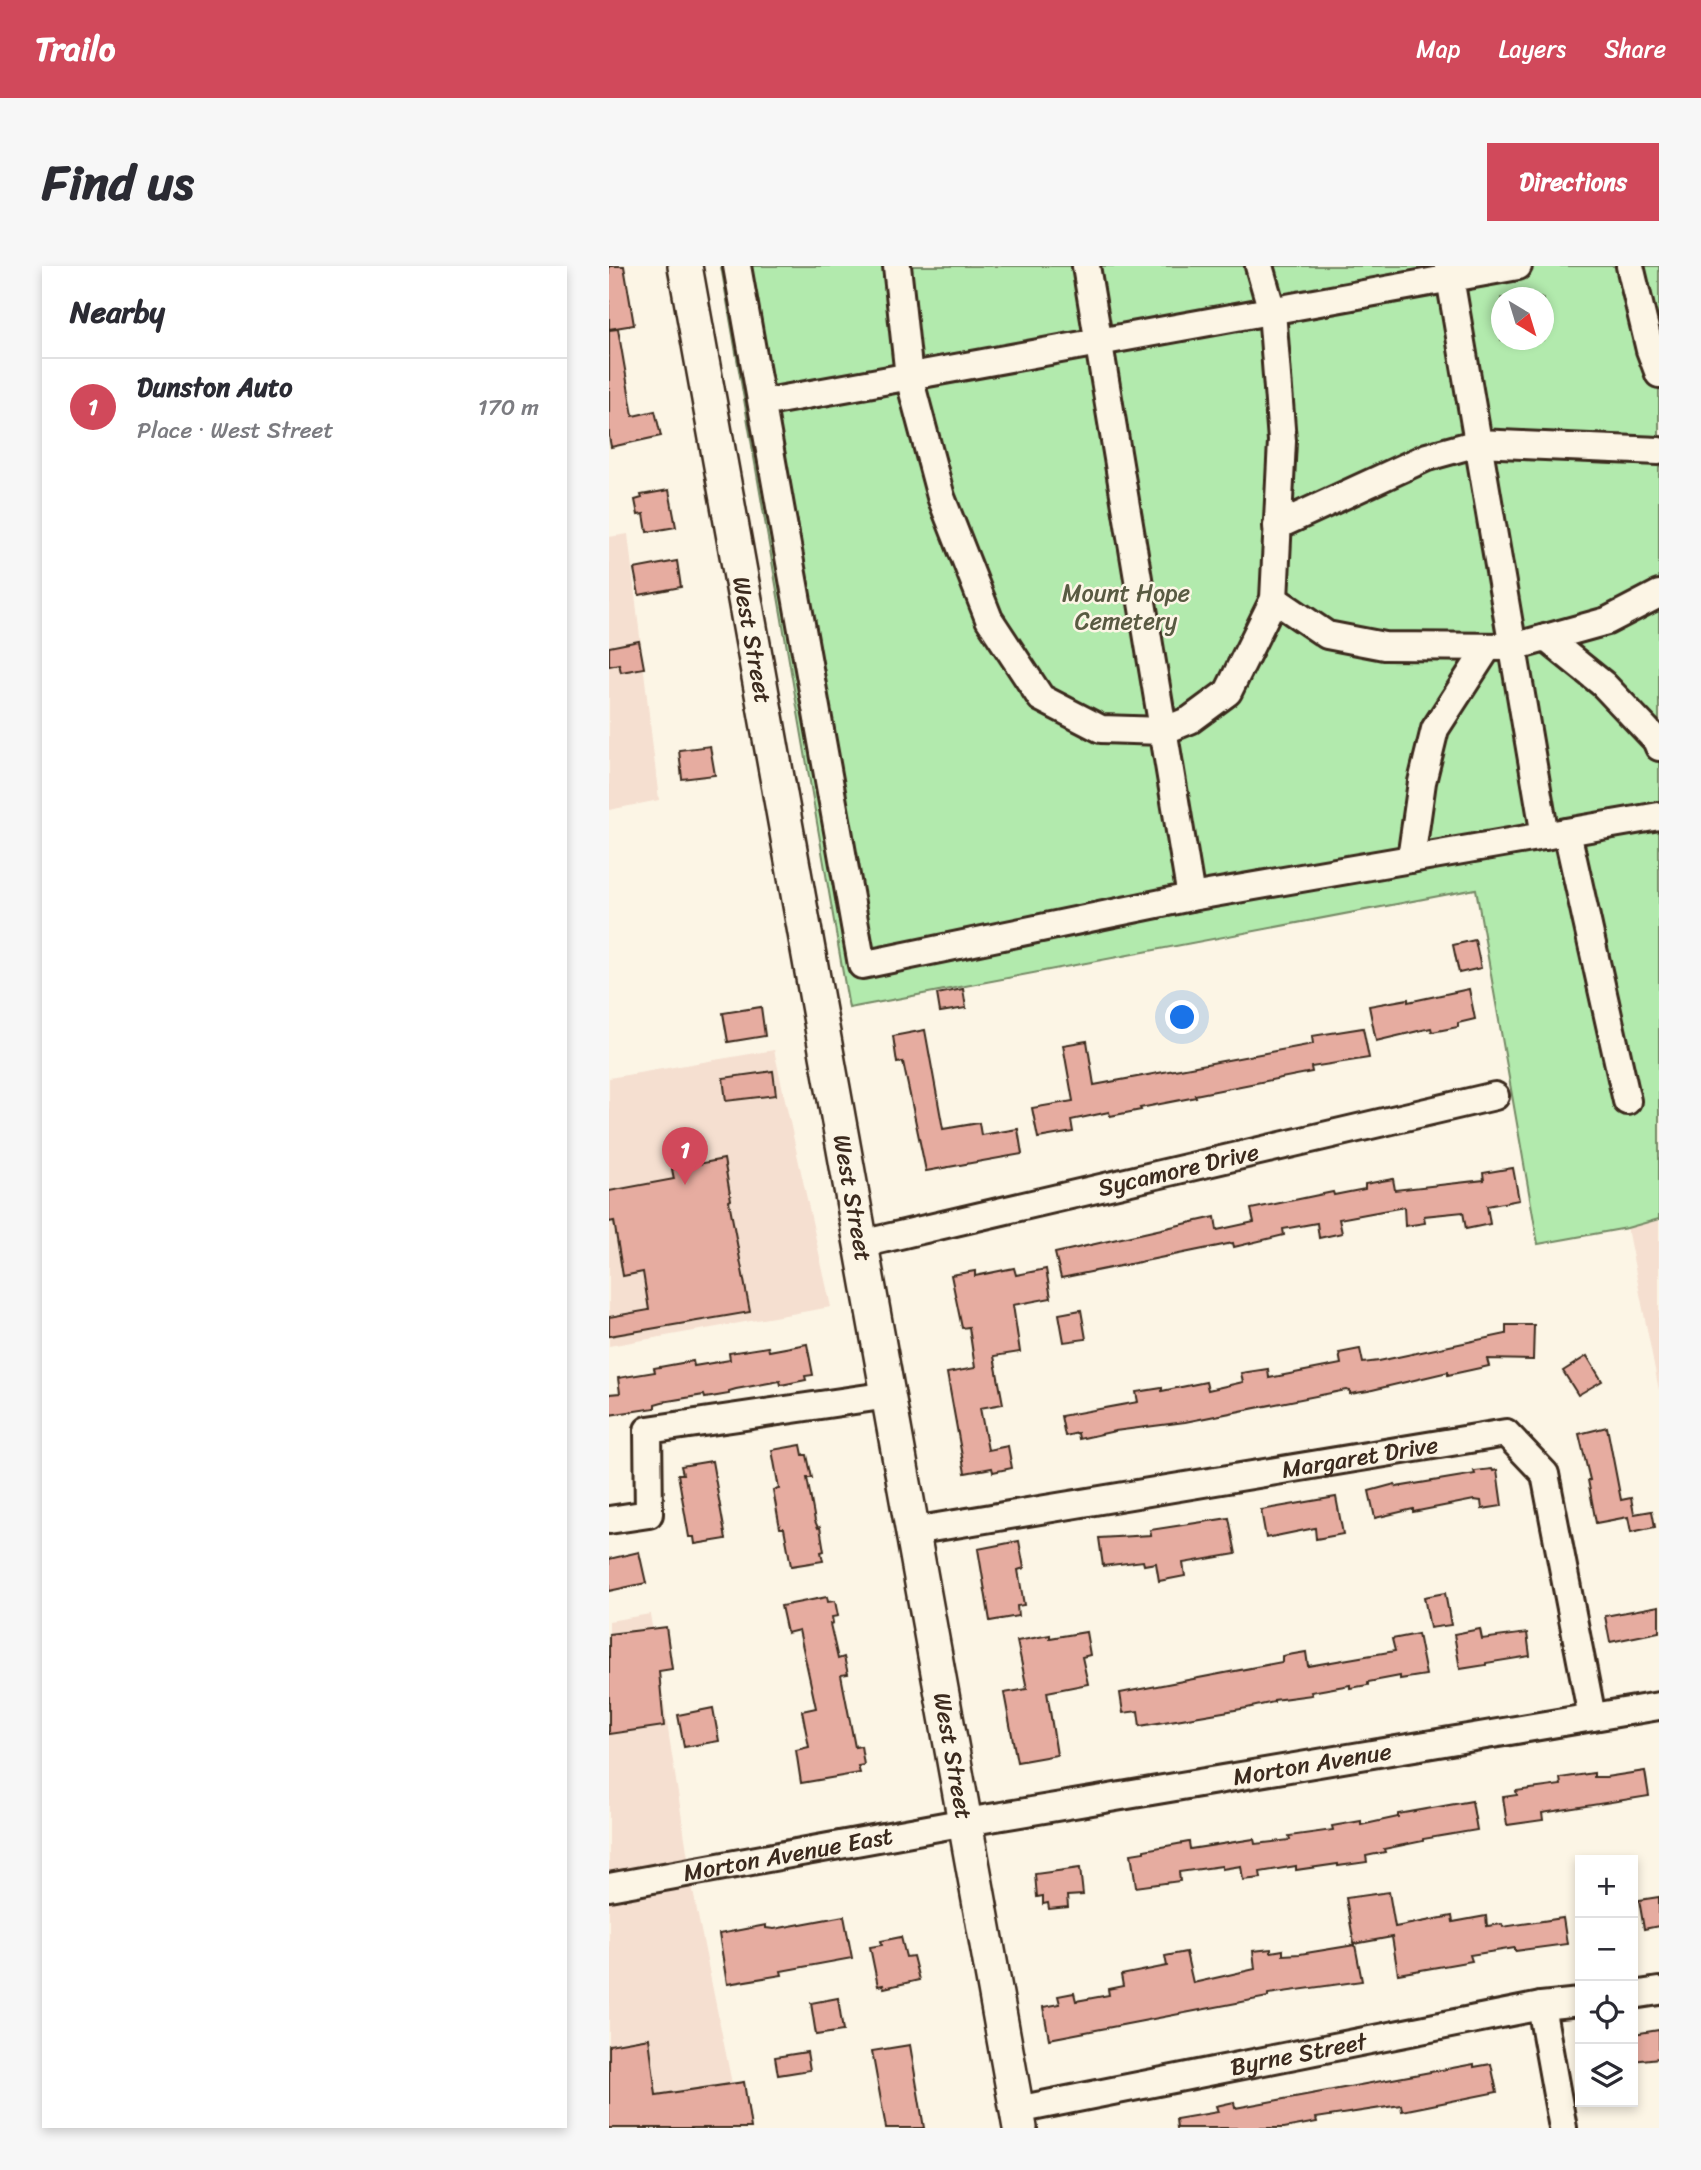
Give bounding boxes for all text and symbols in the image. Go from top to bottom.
text: Trailo [35,20,115,78]
text: Map [1416,28,1461,70]
text: Layers [1499,28,1566,70]
text: Share [1604,28,1666,70]
text: Find us [42,139,194,226]
button: Directions [1487,143,1659,221]
text: Nearby [70,285,165,339]
north arrow [1491,287,1554,350]
text: Dunston Auto [137,364,292,410]
text: 1 [88,387,98,428]
text: 170 m [478,387,539,428]
text: Place · West Street [137,410,334,451]
park label: Mount Hope Cemetery [1062,572,1190,642]
street label: West Street [720,573,784,707]
your location [1165,1000,1199,1034]
pin: 1 [662,1127,708,1185]
street label: West Street [821,1131,885,1265]
street label: Sycamore Drive [1094,1131,1263,1209]
street label: Margaret Drive [1278,1424,1441,1491]
street label: West Street [921,1689,985,1823]
street label: Morton Avenue [1230,1730,1395,1798]
street label: Morton Avenue East [680,1815,896,1894]
map controls [1575,1855,1638,2107]
button: + [1575,1855,1638,1918]
button: − [1575,1918,1638,1981]
button: locate [1575,1981,1638,2044]
street label: Byrne Street [1227,2020,1372,2088]
button: layers [1575,2044,1638,2107]

